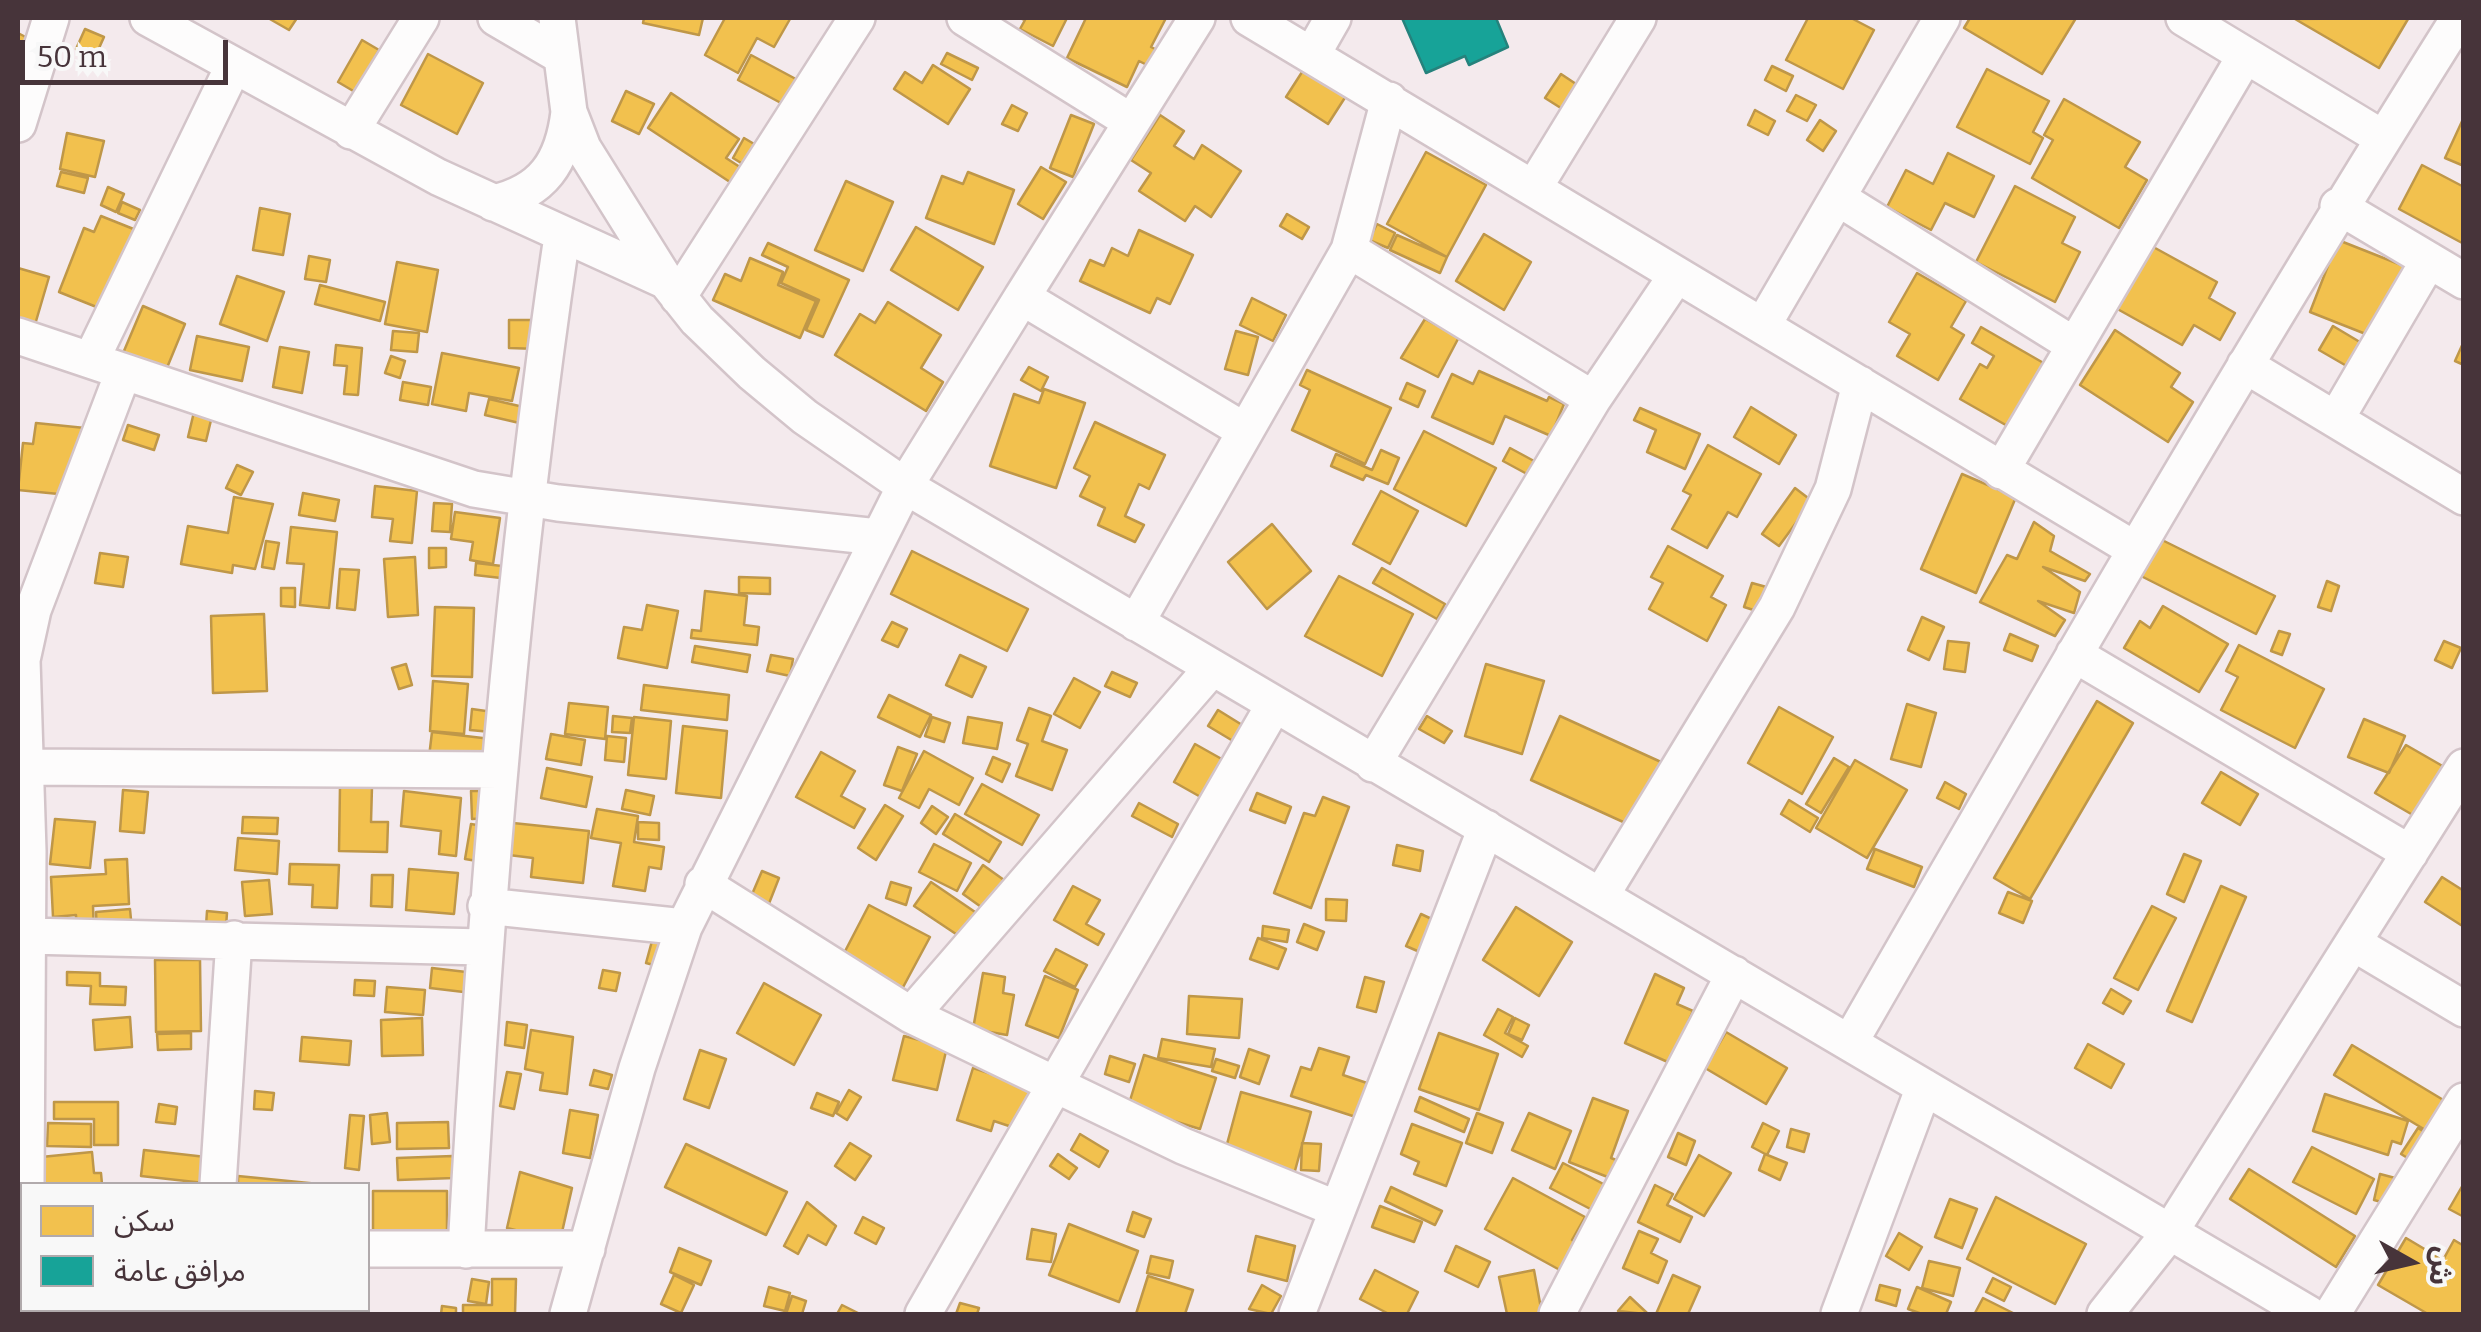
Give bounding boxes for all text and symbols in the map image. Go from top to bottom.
scale bar [25,20,232,82]
text: 50 m [37,39,107,75]
legend [20,1182,370,1312]
text: سكن [114,1203,175,1239]
north arrow [2361,1212,2461,1312]
text: ش [2422,1245,2460,1288]
text: مرافق عامة [114,1253,246,1289]

